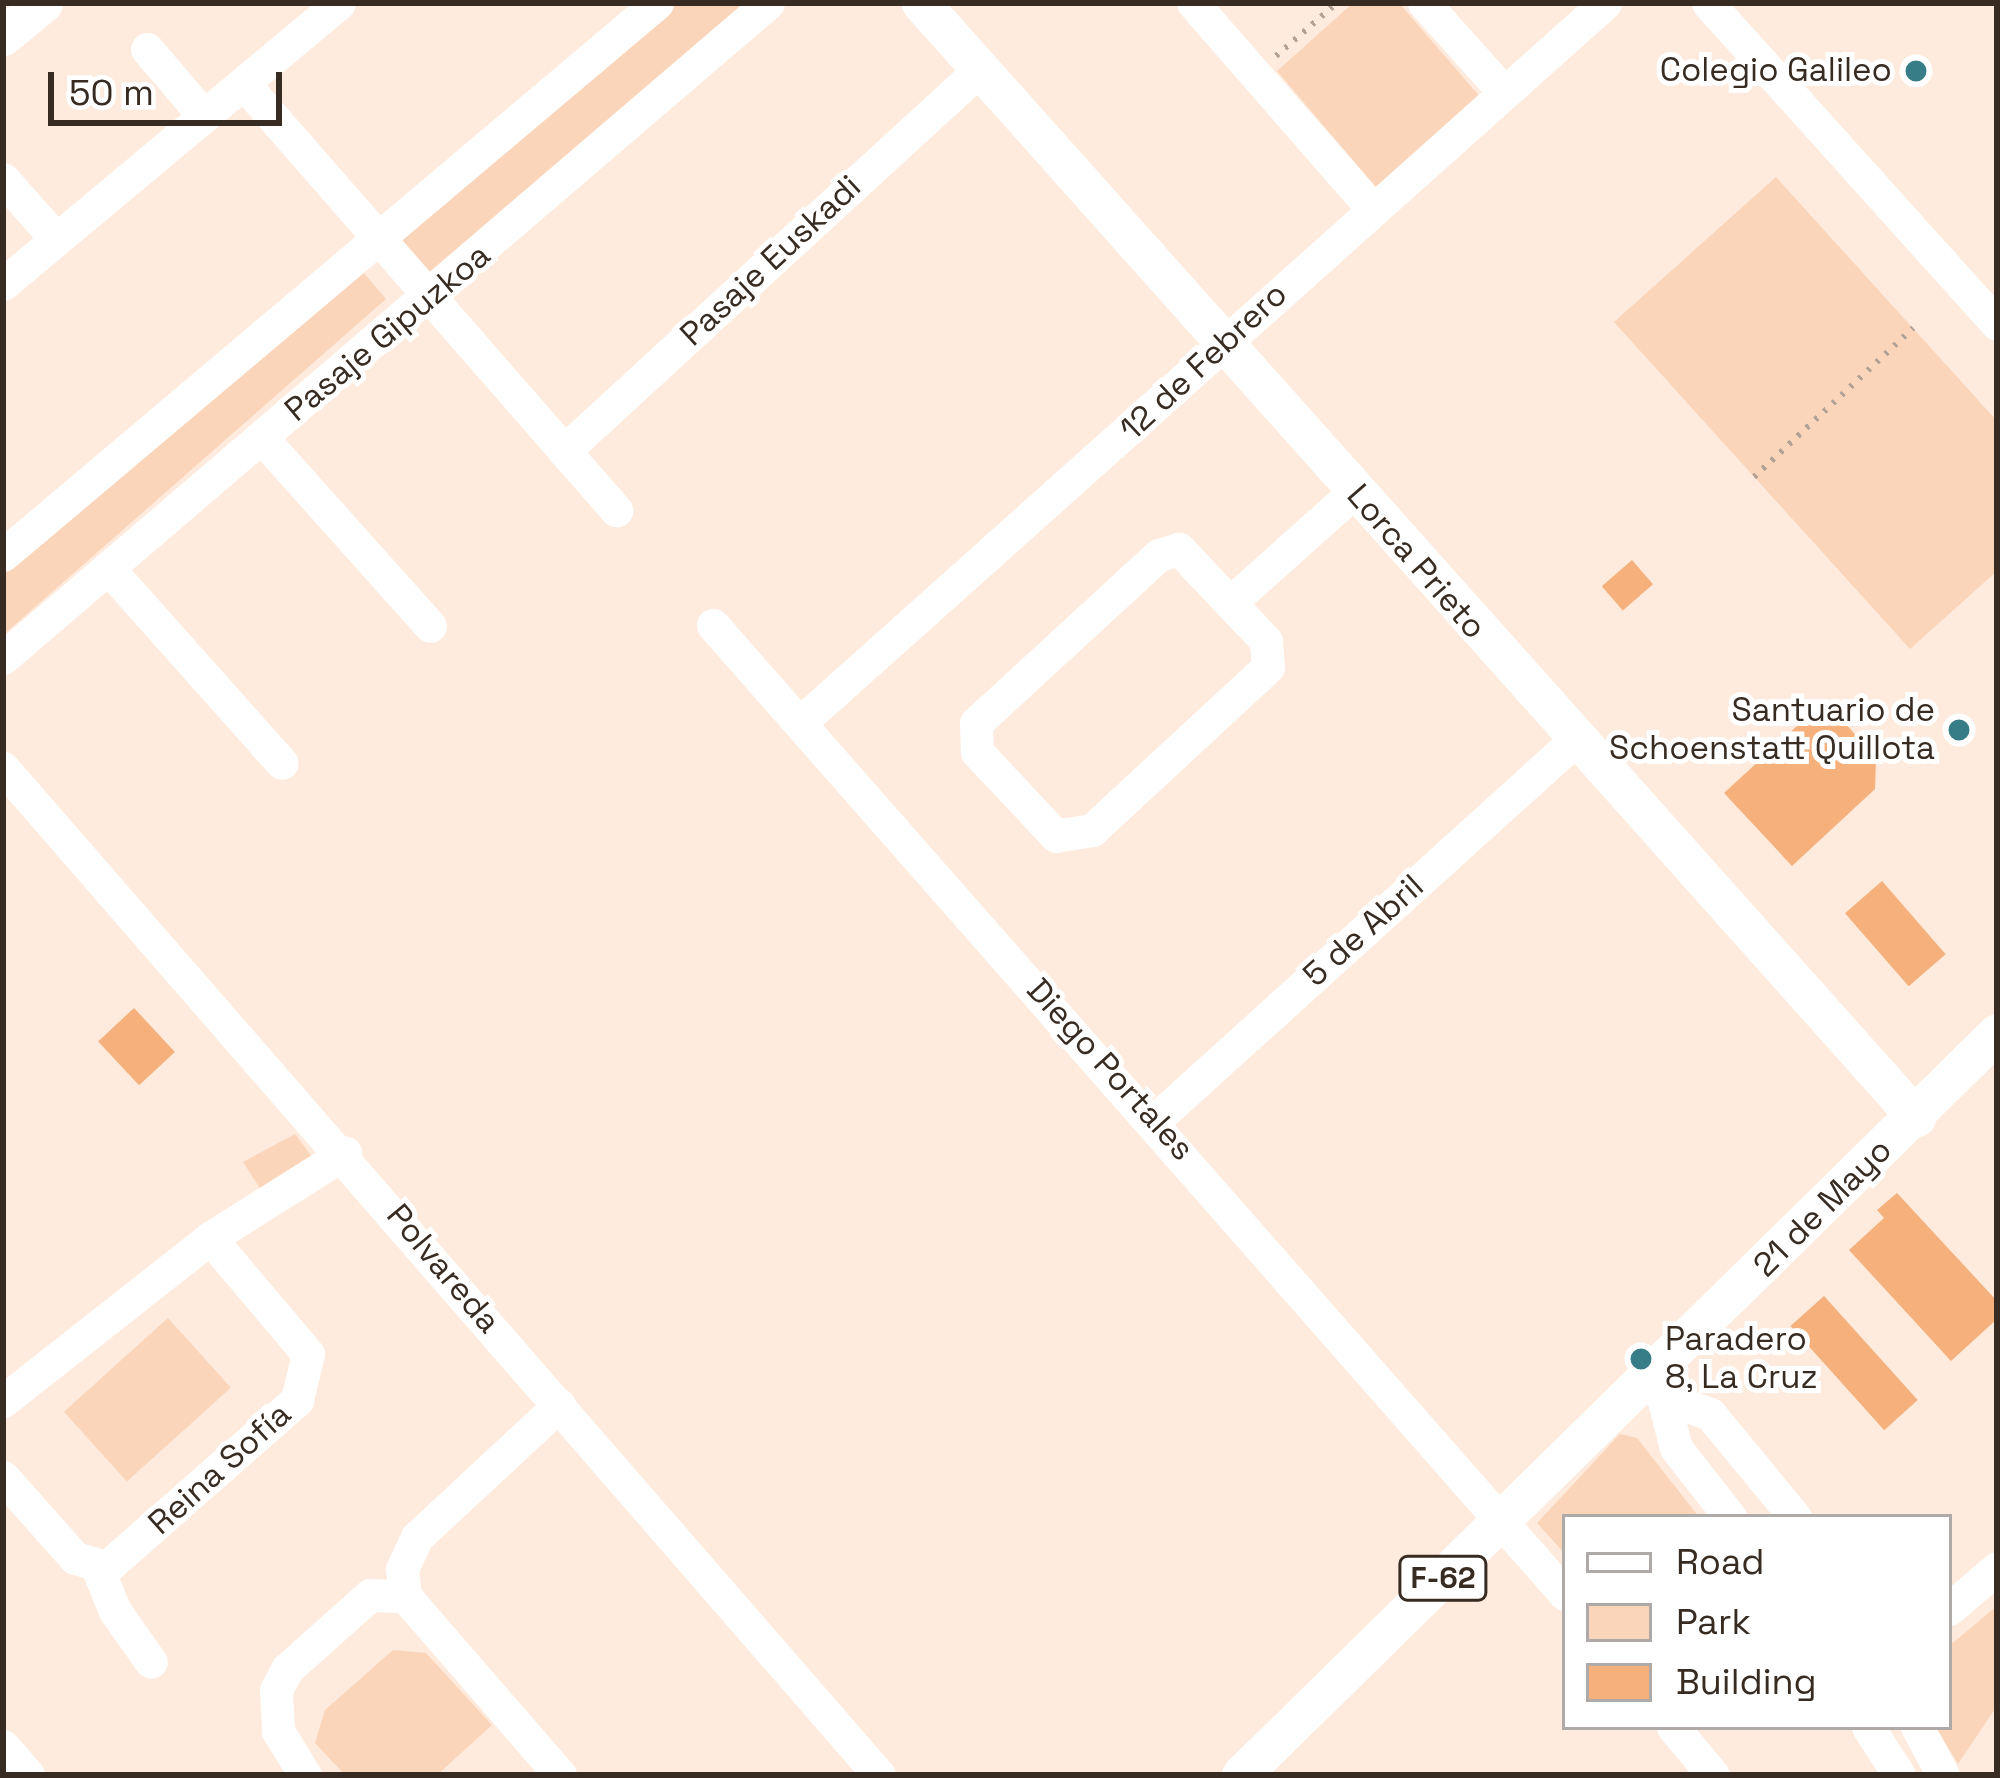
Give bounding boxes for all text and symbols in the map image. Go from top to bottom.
scale bar [54,48,288,122]
place label: Colegio Galileo [1660,51,1892,91]
marker: Colegio Galileo [1903,58,1929,84]
text: 50 m [69,70,154,116]
street label: Pasaje Euskadi [673,167,869,355]
street label: Pasaje Gipuzkoa [277,236,499,430]
street label: 12 de Febrero [1112,275,1296,449]
street label: Lorca Prieto [1338,477,1494,647]
place label: Santuario de Schoenstatt Quillota [1609,691,1935,769]
marker: Santuario de Schoenstatt Quillota [1946,717,1972,743]
street label: 5 de Abril [1296,867,1432,995]
street label: Diego Portales [1018,971,1202,1169]
street label: 21 de Mayo [1746,1131,1900,1285]
street label: Polvareda [378,1197,508,1341]
place label: Paradero 8, La Cruz [1665,1320,1819,1398]
marker: Paradero 8, La Cruz [1628,1346,1654,1372]
street label: Reina Sofía [141,1395,299,1543]
legend [1562,1514,1952,1730]
text: Road [1676,1539,1764,1585]
road number: F-62 [1398,1554,1488,1602]
text: Park [1676,1599,1751,1645]
text: Building [1676,1659,1817,1705]

